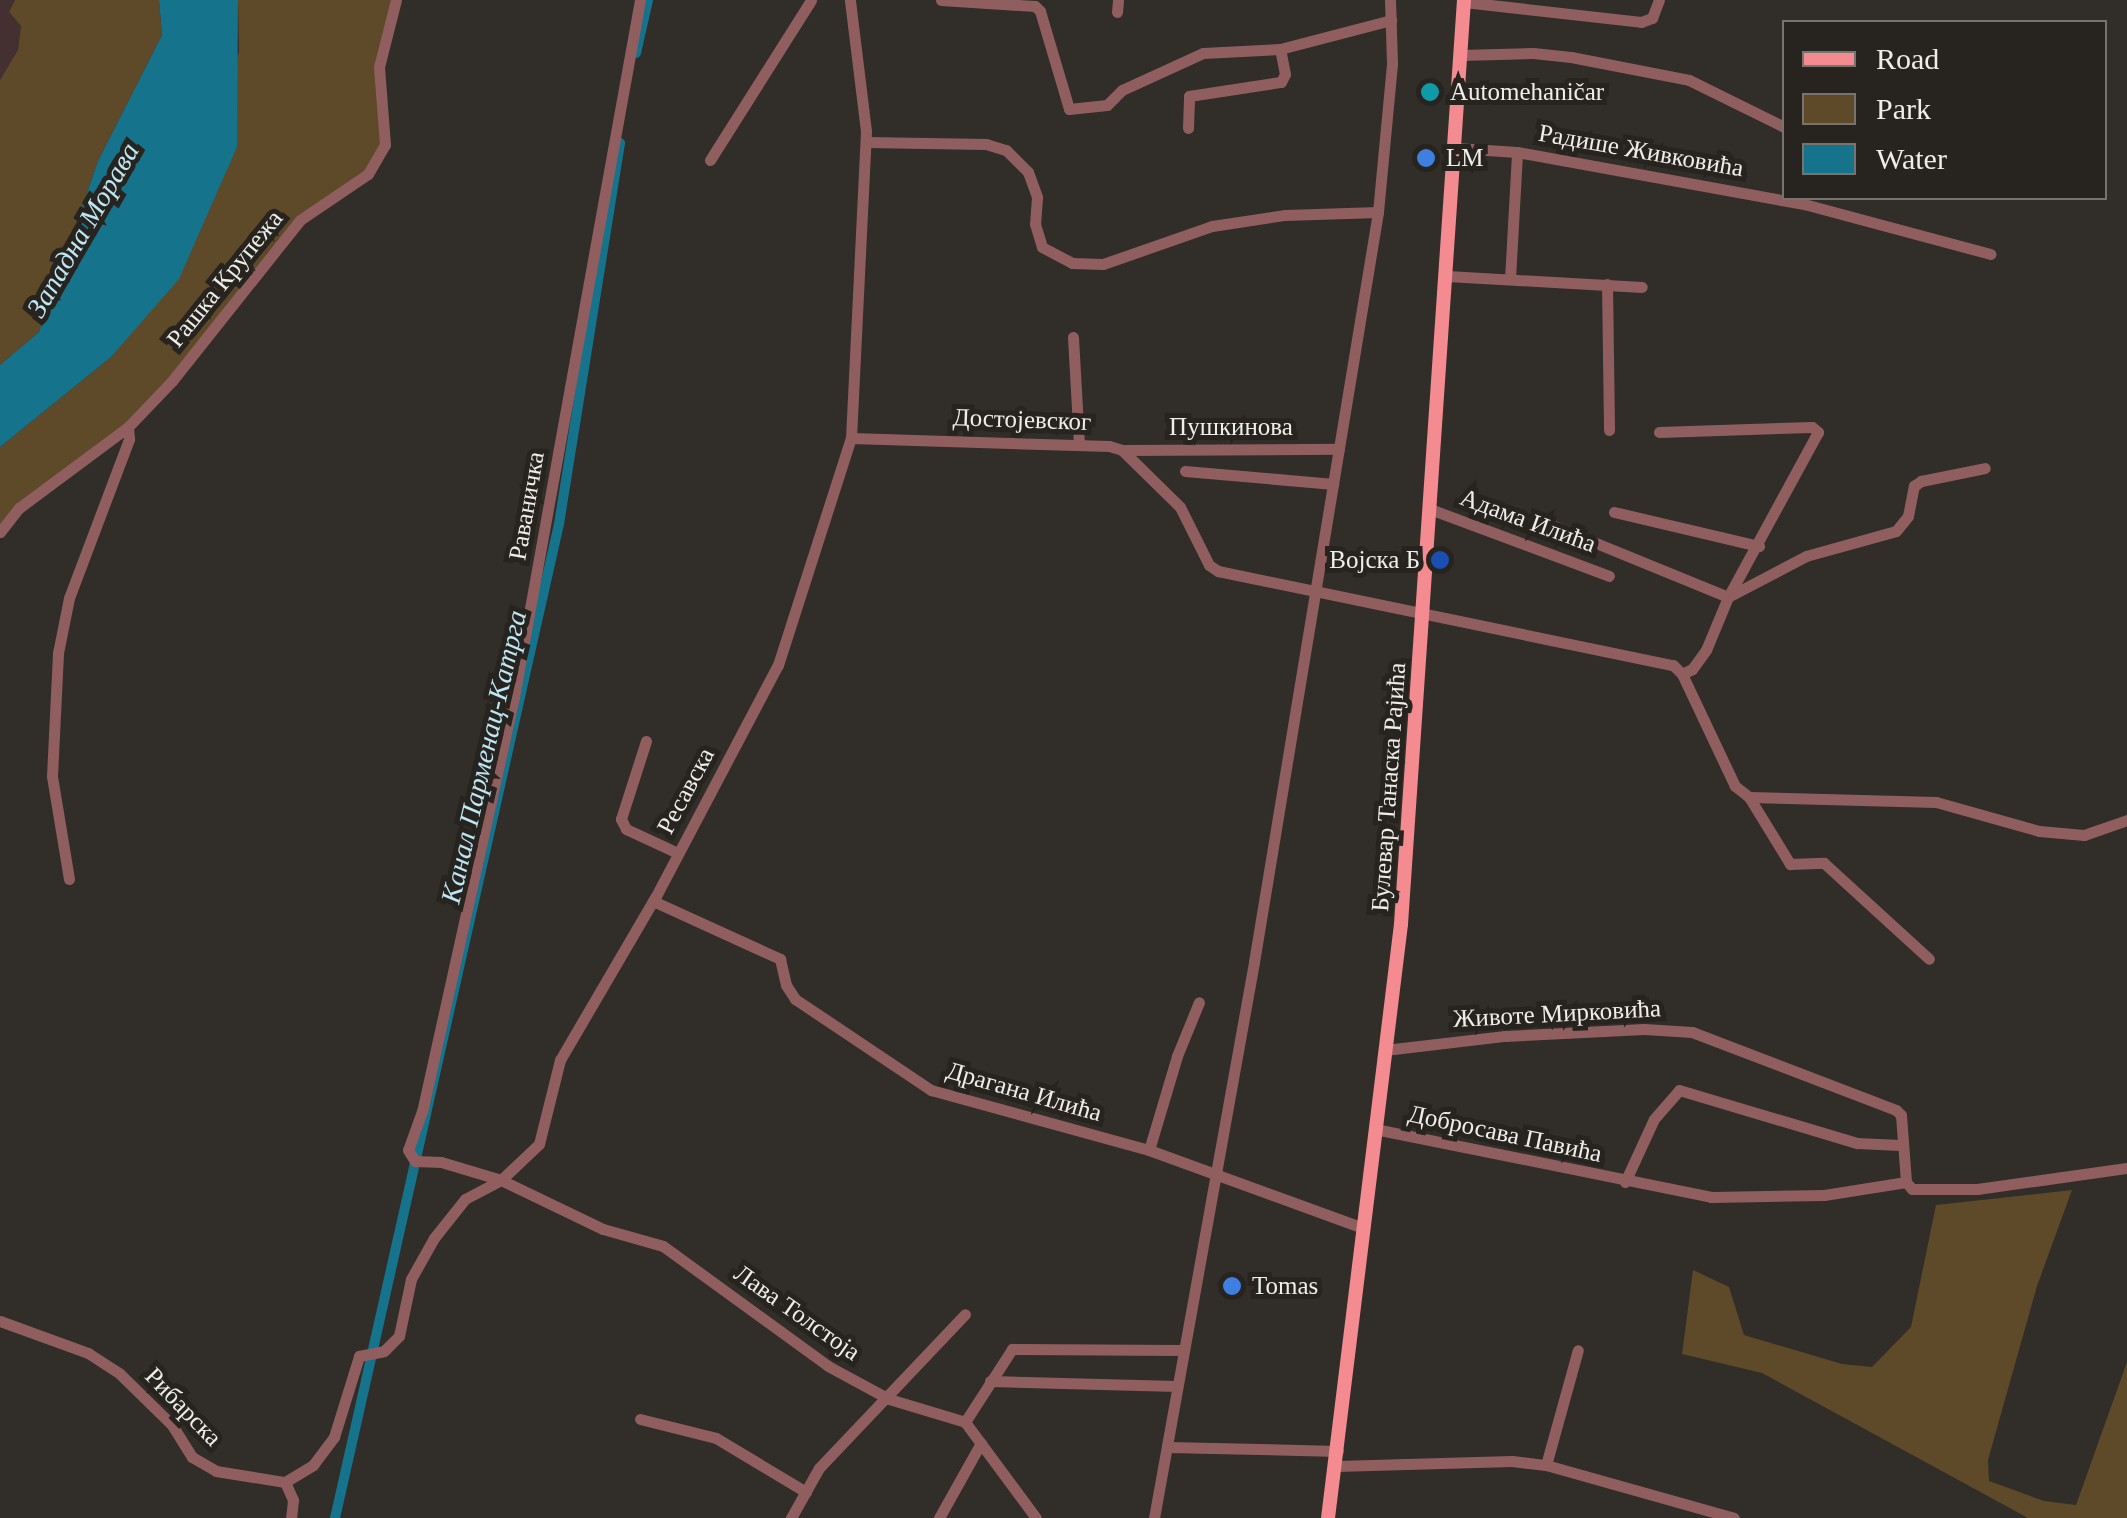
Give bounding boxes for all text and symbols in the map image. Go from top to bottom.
legend [1782,20,2107,200]
text: Road [1876,42,1939,75]
place label: Automehaničar [1450,77,1604,107]
marker: Automehaničar [1419,81,1441,103]
text: Park [1876,92,1931,125]
street label: Радише Живковића [1536,118,1746,184]
water label: Западна Морава [19,137,147,323]
text: Water [1876,142,1947,175]
place label: LM [1446,143,1484,173]
marker: LM [1415,147,1437,169]
street label: Рашка Крупежа [161,204,289,354]
street label: Достојевског [952,403,1092,437]
street label: Пушкинова [1169,412,1293,442]
street label: Раваничка [503,449,551,563]
street label: Адама Илића [1456,483,1600,559]
place label: Војска Б [1329,545,1420,575]
marker: Војска Б [1429,549,1451,571]
water label: Канал Парменац-Катрга [434,607,534,907]
street label: Булевар Танаска Рајића [1365,662,1413,912]
street label: Ресавска [651,743,721,839]
street label: Животе Мирковића [1452,994,1662,1034]
street label: Драгана Илића [943,1055,1105,1129]
street label: Добросава Павића [1405,1099,1605,1169]
street label: Лава Толстоја [728,1259,866,1367]
place label: Tomas [1252,1271,1318,1301]
marker: Tomas [1221,1275,1243,1297]
street label: Рибарска [138,1361,228,1453]

